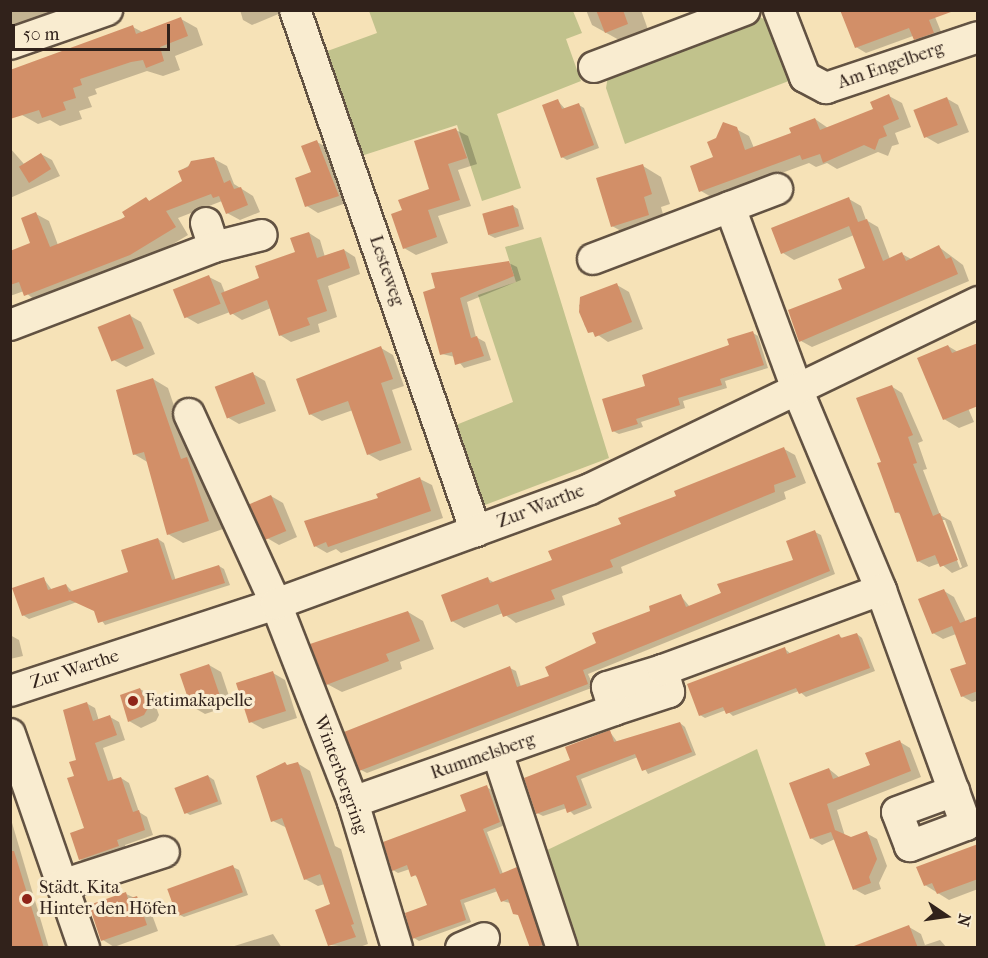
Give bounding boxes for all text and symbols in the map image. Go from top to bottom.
scale bar [15,12,172,50]
text: 50 m [23,24,59,45]
street label: Am Engelberg [835,38,947,94]
street label: Lesteweg [364,233,408,309]
street label: Zur Warthe [494,480,588,534]
street label: Zur Warthe [28,646,122,694]
place label: Fatimakapelle [145,690,253,712]
marker: Fatimakapelle [126,694,140,708]
street label: Winterbergring [308,713,372,837]
street label: Rummelsberg [428,729,538,785]
place label: Städt. Kita Hinter den Höfen [39,878,177,920]
north arrow [916,886,976,946]
marker: Städt. Kita Hinter den Höfen [20,892,34,906]
text: N [953,912,975,928]

